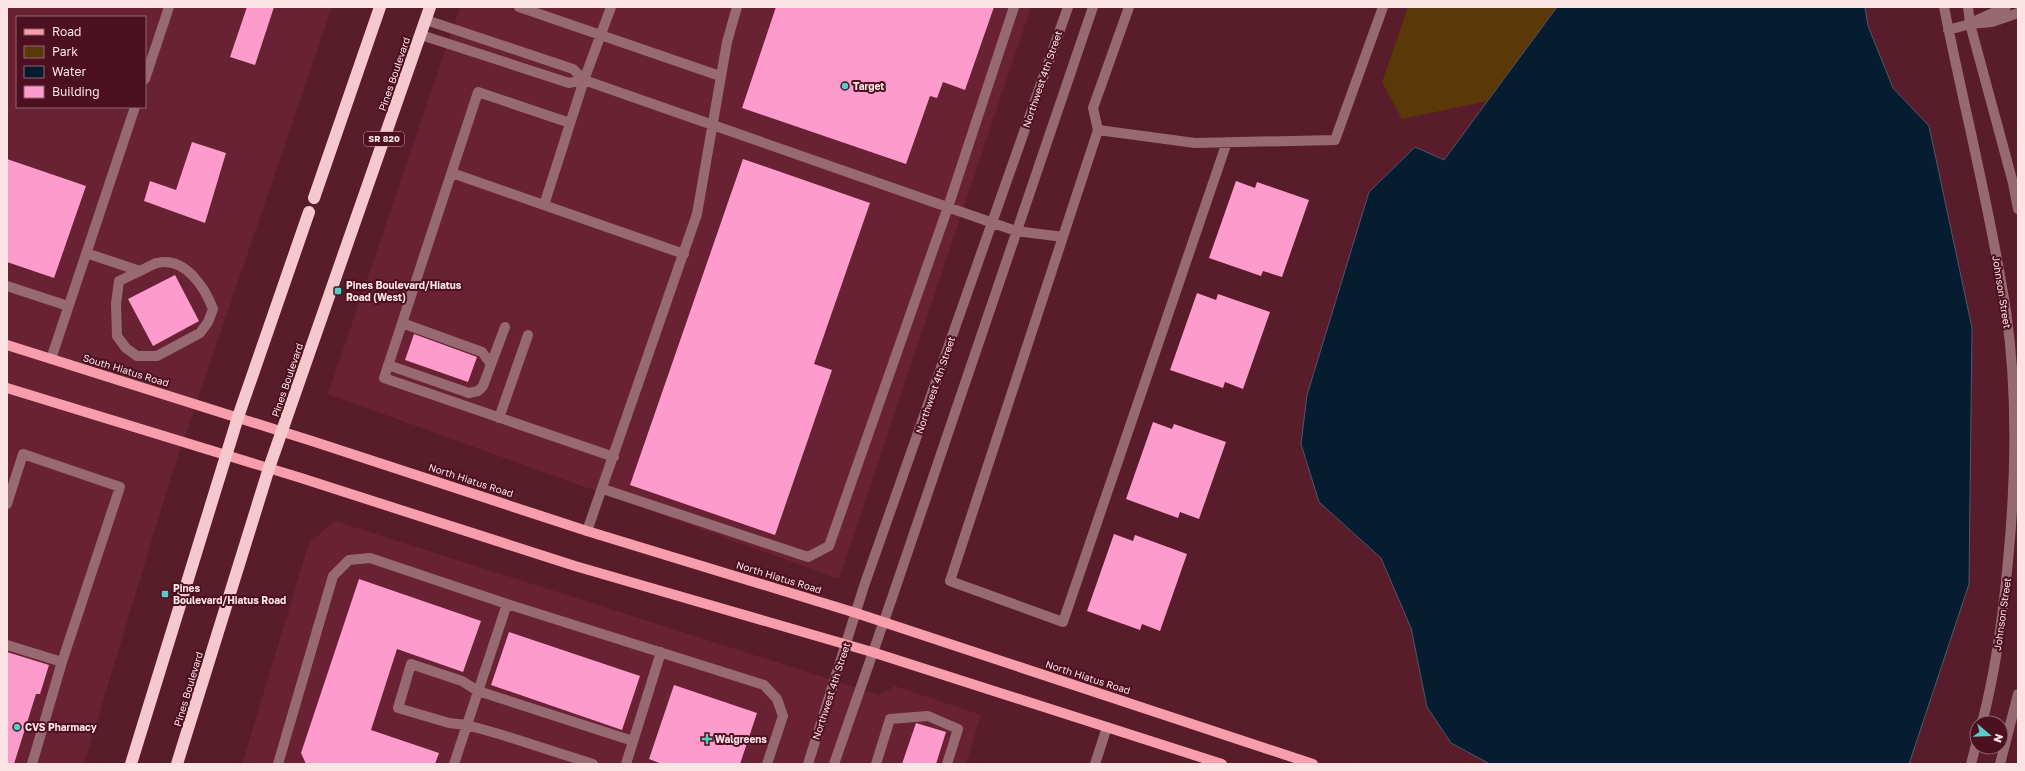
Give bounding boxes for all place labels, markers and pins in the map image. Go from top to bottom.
place label: Target [853,80,884,92]
marker: Target [840,81,850,91]
place label: Pines Boulevard/Hiatus Road (West) [346,279,462,303]
marker: Pines Boulevard/Hiatus Road (West) [333,286,343,296]
place label: Pines Boulevard/Hiatus Road [173,582,286,606]
marker: Pines Boulevard/Hiatus Road [160,589,170,599]
place label: CVS Pharmacy [25,721,97,733]
marker: CVS Pharmacy [12,722,22,732]
place label: Walgreens [715,733,767,745]
marker: Walgreens [702,734,712,744]

